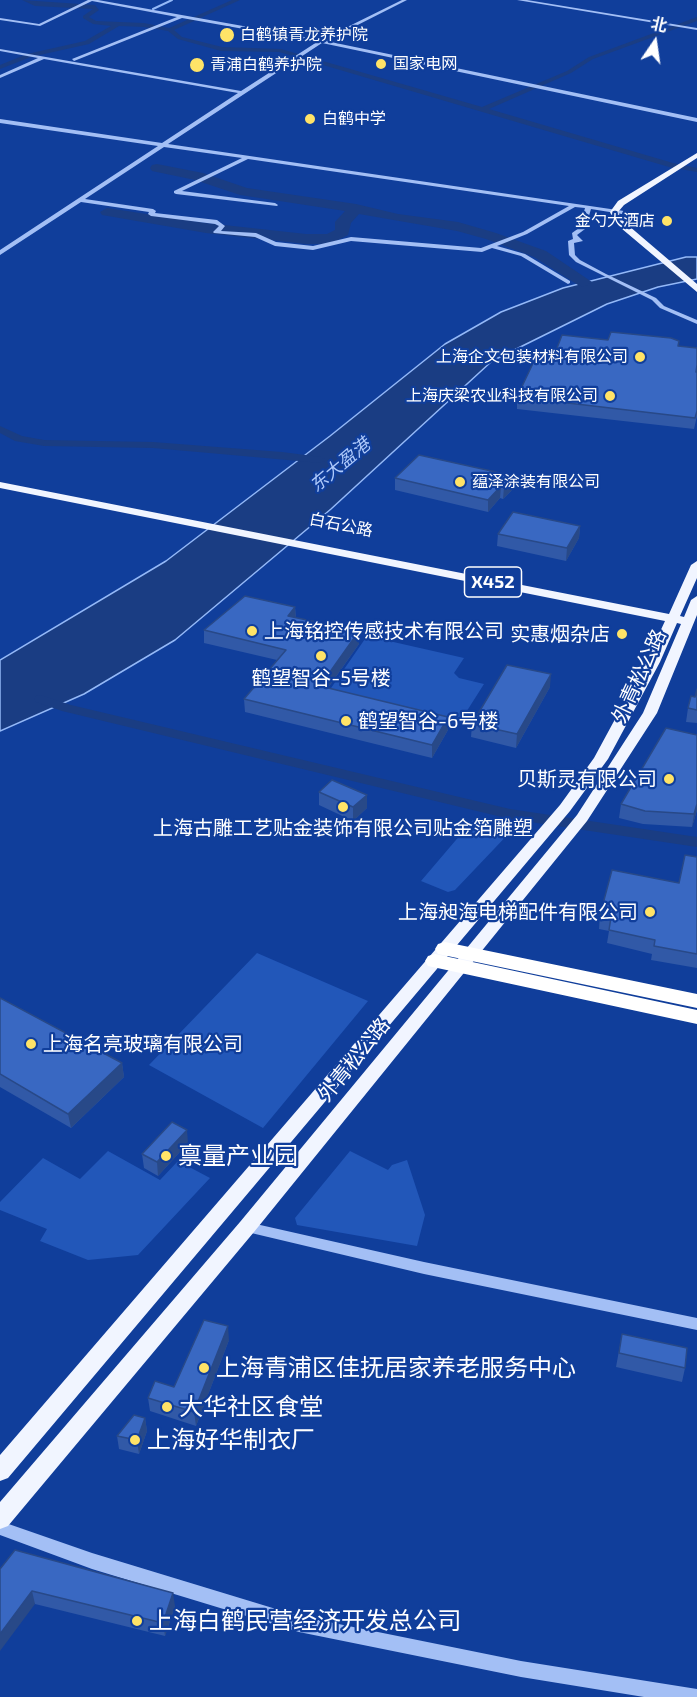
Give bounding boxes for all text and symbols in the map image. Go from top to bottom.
north arrow [625,12,685,72]
text: 北 [649,13,669,35]
place label: 白鹤镇青龙养护院 [240,25,368,45]
marker: 白鹤镇青龙养护院 [218,26,236,44]
place label: 国家电网 [393,54,457,74]
place label: 青浦白鹤养护院 [210,55,322,75]
marker: 青浦白鹤养护院 [188,56,206,74]
marker: 国家电网 [374,57,388,71]
place label: 白鹤中学 [322,109,386,129]
marker: 白鹤中学 [303,112,317,126]
place label: 金勺大酒店 [575,211,655,231]
marker: 金勺大酒店 [660,214,674,228]
place label: 上海企文包装材料有限公司 [436,347,628,367]
marker: 上海企文包装材料有限公司 [633,350,647,364]
place label: 上海庆梁农业科技有限公司 [406,386,598,406]
marker: 上海庆梁农业科技有限公司 [603,389,617,403]
water label: 东大盈港 [305,434,375,496]
place label: 蕴泽涂装有限公司 [472,472,600,492]
marker: 蕴泽涂装有限公司 [453,475,467,489]
street label: 白石公路 [308,509,374,541]
road number: X452 [464,567,522,597]
place label: 上海铭控传感技术有限公司 [264,619,504,643]
place label: 实惠烟杂店 [510,622,610,646]
marker: 上海铭控传感技术有限公司 [245,624,259,638]
street label: 外青松公路 [607,626,671,726]
marker: 实惠烟杂店 [615,627,629,641]
marker: 鹤望智谷-5号楼 [314,649,328,663]
place label: 鹤望智谷-5号楼 [251,666,391,690]
place label: 鹤望智谷-6号楼 [358,709,498,733]
marker: 鹤望智谷-6号楼 [339,714,353,728]
place label: 贝斯灵有限公司 [517,767,657,791]
marker: 贝斯灵有限公司 [662,772,676,786]
marker: 上海古雕工艺贴金装饰有限公司贴金箔雕塑 [336,800,350,814]
place label: 上海古雕工艺贴金装饰有限公司贴金箔雕塑 [153,816,533,840]
place label: 上海昶海电梯配件有限公司 [398,900,638,924]
marker: 上海昶海电梯配件有限公司 [643,905,657,919]
street label: 外青松公路 [313,1014,395,1106]
place label: 上海名亮玻璃有限公司 [43,1032,243,1056]
marker: 上海名亮玻璃有限公司 [24,1037,38,1051]
place label: 禀量产业园 [178,1142,298,1170]
marker: 禀量产业园 [159,1149,173,1163]
place label: 上海青浦区佳抚居家养老服务中心 [216,1354,576,1382]
marker: 上海青浦区佳抚居家养老服务中心 [197,1361,211,1375]
place label: 大华社区食堂 [179,1393,323,1421]
marker: 大华社区食堂 [160,1400,174,1414]
place label: 上海好华制衣厂 [147,1426,315,1454]
marker: 上海好华制衣厂 [128,1433,142,1447]
place label: 上海白鹤民营经济开发总公司 [149,1607,461,1635]
marker: 上海白鹤民营经济开发总公司 [130,1614,144,1628]

